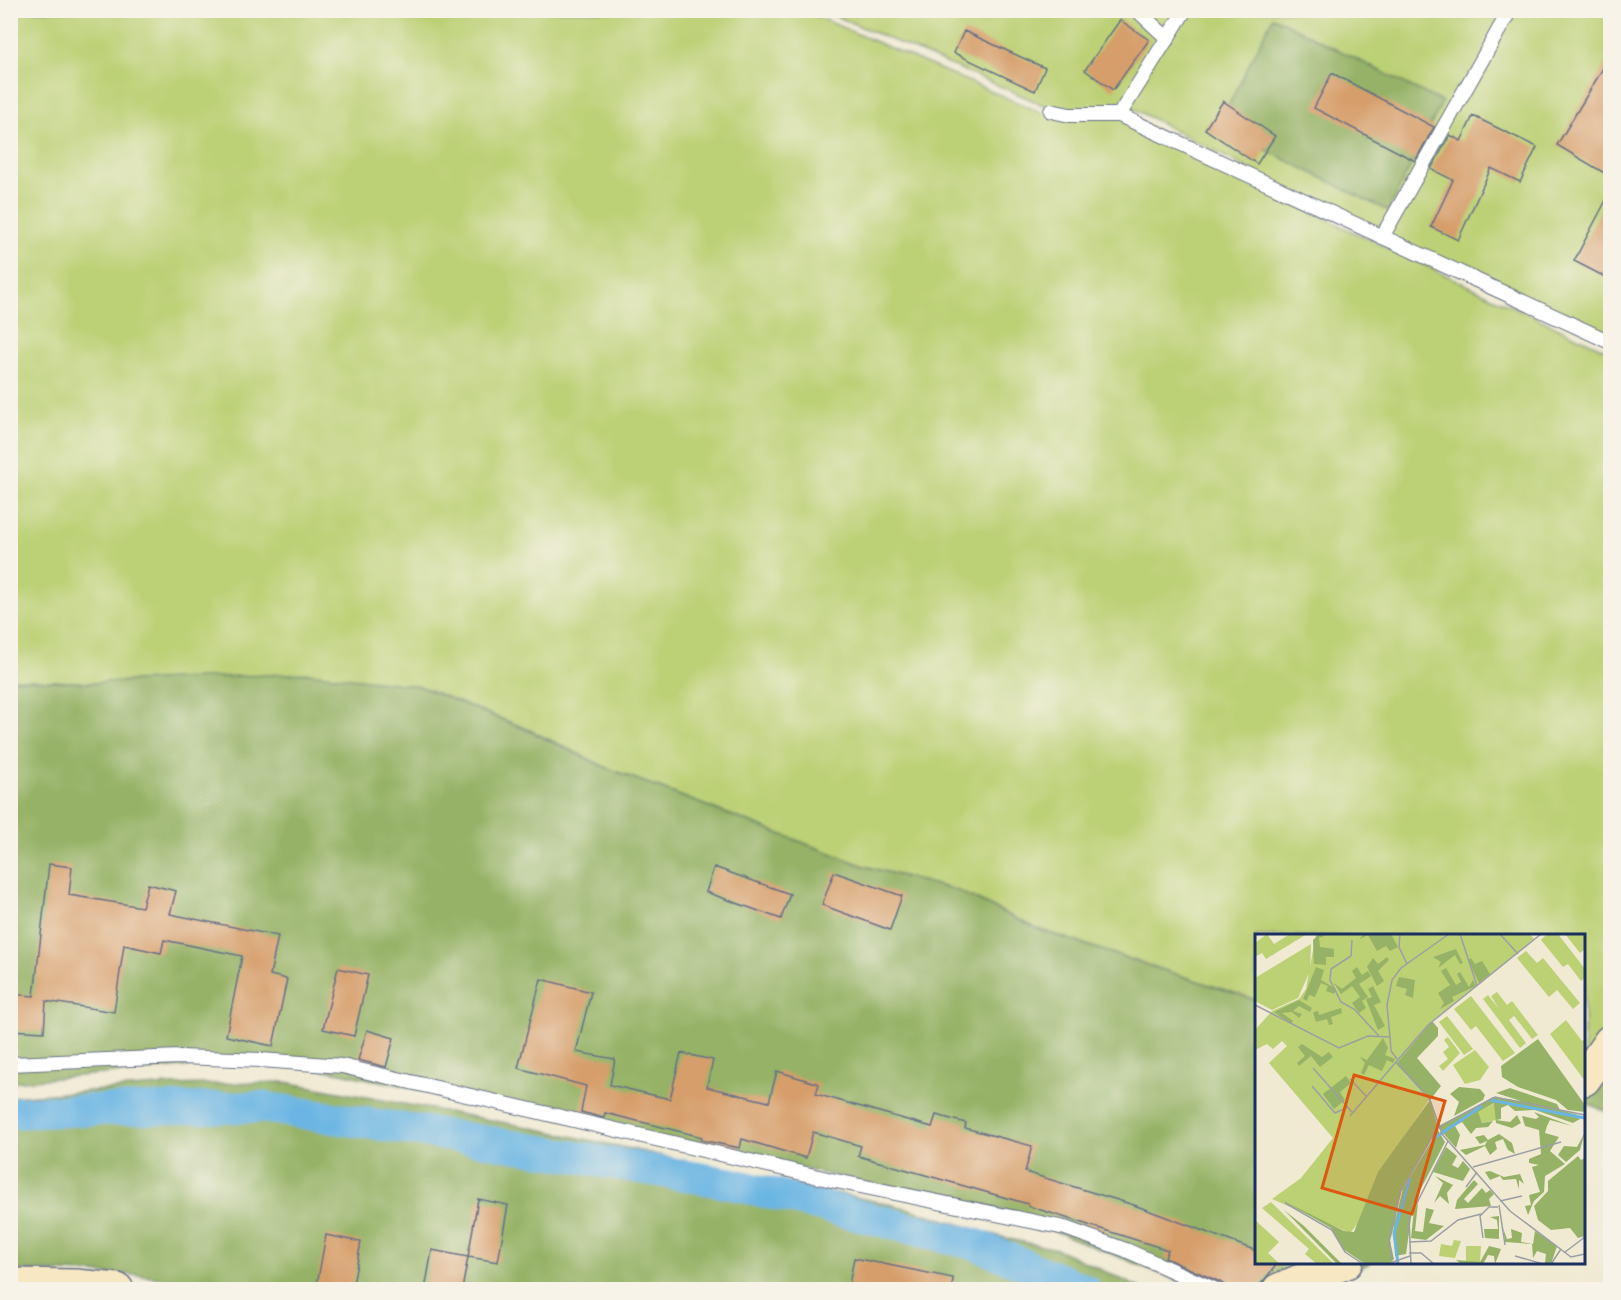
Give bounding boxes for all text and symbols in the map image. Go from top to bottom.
inset map [1255,934,1585,1264]

